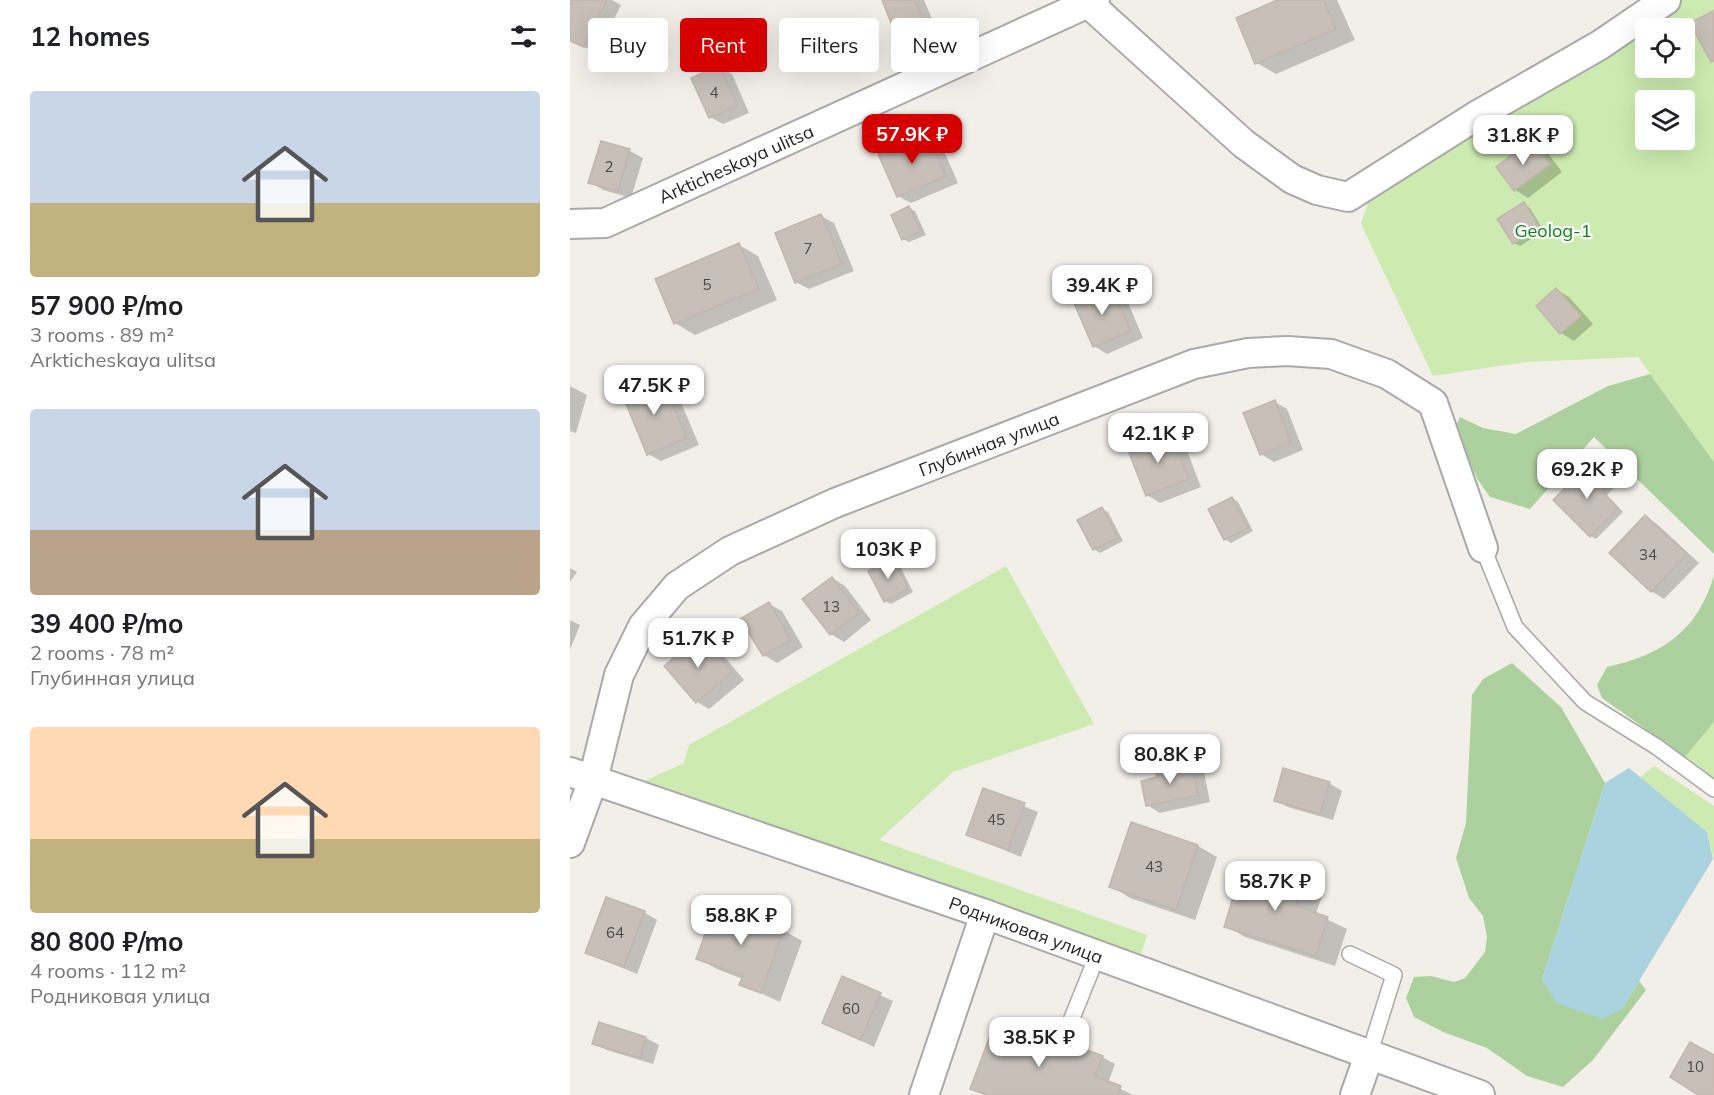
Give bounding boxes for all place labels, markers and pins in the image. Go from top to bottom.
pin: 57.9K ₽ [857,114,967,165]
pin: 31.8K ₽ [1468,115,1578,166]
pin: 39.4K ₽ [1047,265,1157,316]
pin: 47.5K ₽ [599,365,709,416]
pin: 42.1K ₽ [1103,413,1213,464]
pin: 69.2K ₽ [1532,449,1642,500]
pin: 103K ₽ [839,529,937,580]
pin: 51.7K ₽ [643,618,753,669]
pin: 80.8K ₽ [1115,734,1225,785]
pin: 58.7K ₽ [1220,861,1330,912]
pin: 58.8K ₽ [686,895,796,946]
pin: 38.5K ₽ [984,1017,1094,1068]

